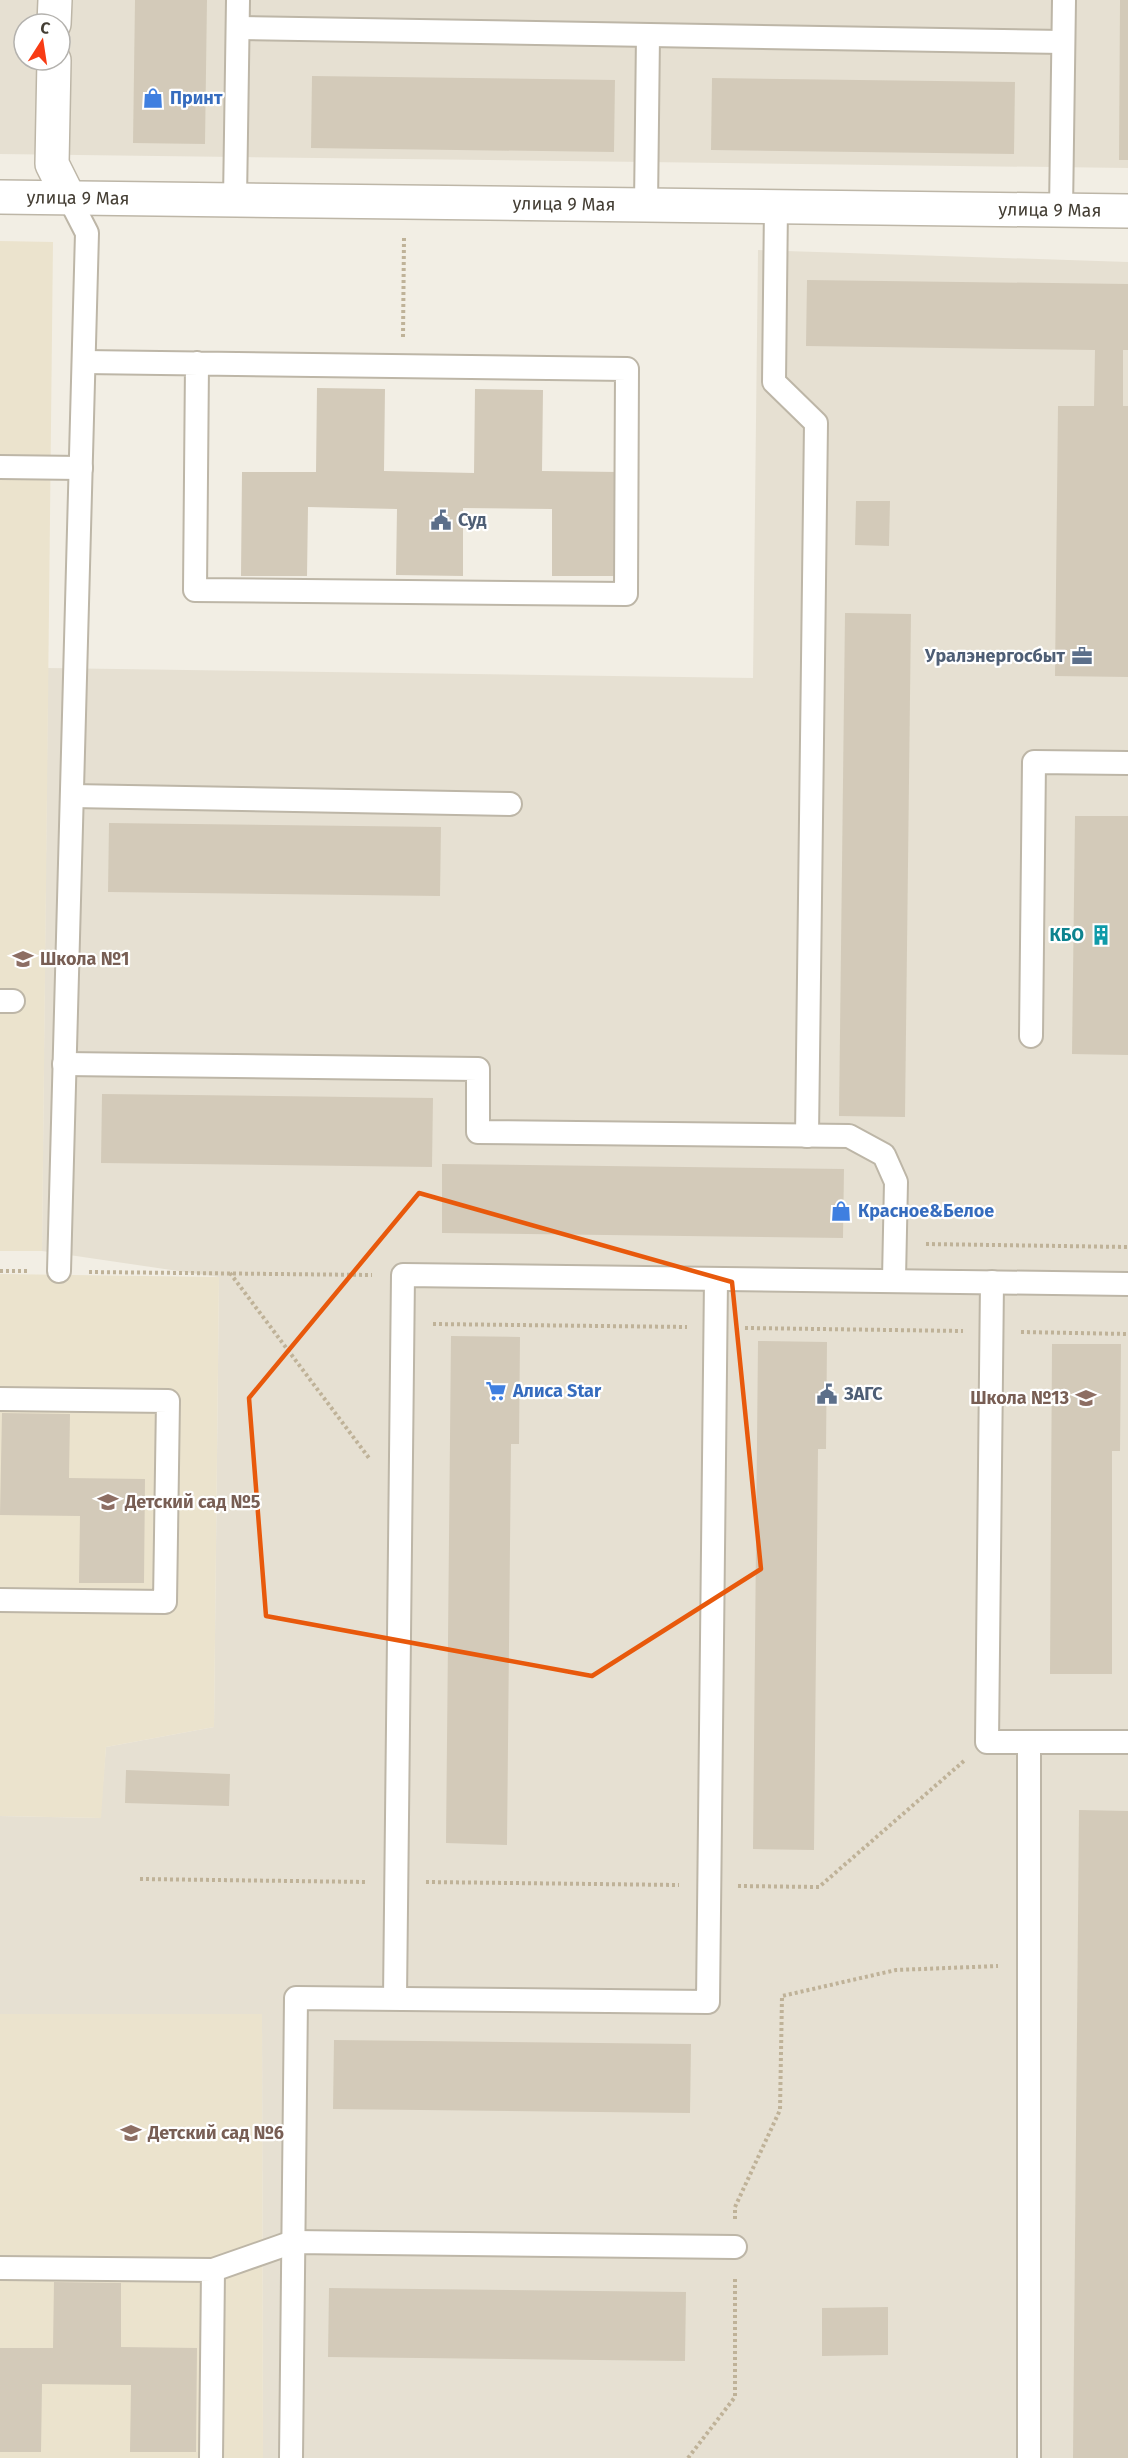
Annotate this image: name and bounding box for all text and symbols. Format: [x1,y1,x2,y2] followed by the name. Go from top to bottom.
[12,12,72,72] north arrow
[39,18,52,38] text: С
[141,86,165,110] shop icon: Принт
[170,87,223,109] place label: Принт
[26,186,130,210] street label: улица 9 Мая
[512,192,616,216] street label: улица 9 Мая
[998,198,1102,222] street label: улица 9 Мая
[429,508,453,532] public building icon: Суд
[458,509,486,531] place label: Суд
[1070,644,1094,668] office icon: Уралэнергосбыт
[924,645,1065,667] place label: Уралэнергосбыт
[1089,923,1113,947] building icon: КБО
[1050,924,1084,946] place label: КБО
[11,947,35,971] school or university icon: Школа №1
[40,948,129,970] place label: Школа №1
[829,1199,853,1223] shop icon: Красное&Белое
[858,1200,994,1222] place label: Красное&Белое
[484,1379,508,1403] supermarket icon: Алиса Star
[512,1380,602,1402] place label: Алиса Star
[815,1382,839,1406] public building icon: ЗАГС
[843,1383,883,1405] place label: ЗАГС
[1074,1386,1098,1410] school or university icon: Школа №13
[970,1387,1069,1409] place label: Школа №13
[96,1490,120,1514] school or university icon: Детский сад №5
[124,1491,261,1513] place label: Детский сад №5
[119,2121,143,2145] school or university icon: Детский сад №6
[147,2122,284,2144] place label: Детский сад №6

